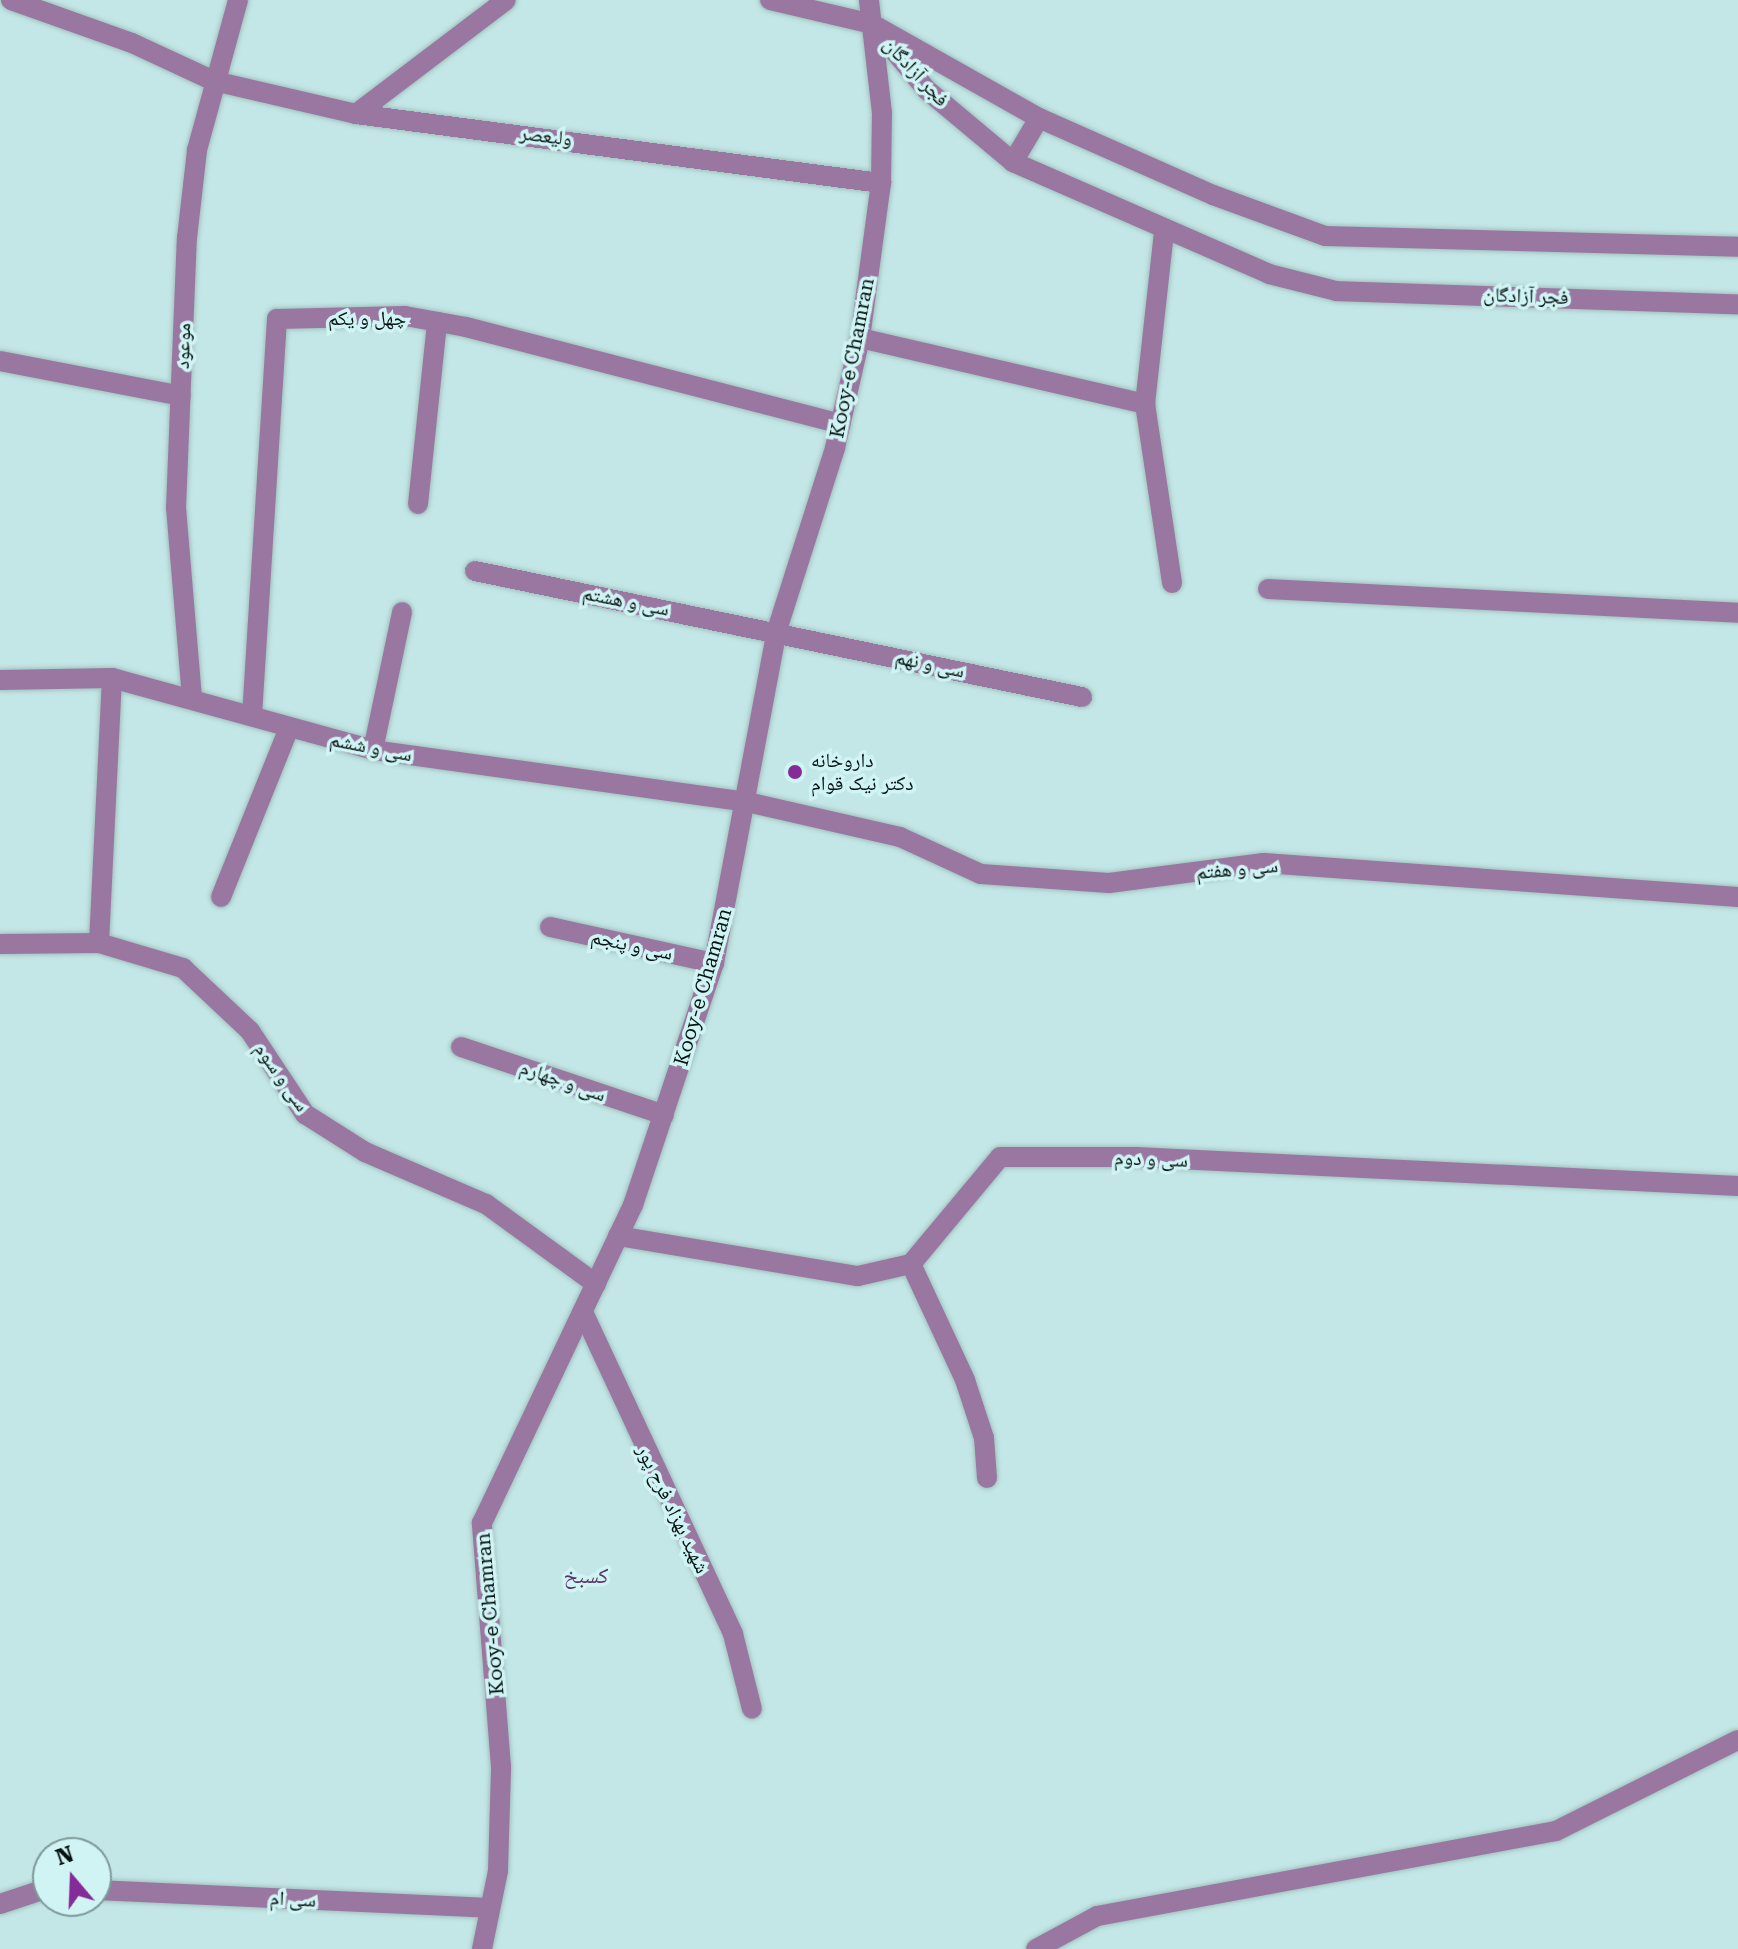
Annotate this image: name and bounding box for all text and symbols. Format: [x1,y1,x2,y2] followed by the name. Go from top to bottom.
[878,33,954,111] street label: فجر آزادگان
[518,121,574,151] street label: ولیعصر
[825,276,879,440] street label: Kooy-e Chamran
[1483,283,1569,309] street label: فجر آزادگان
[328,306,406,330] street label: چهل و یکم
[170,322,196,370] street label: موعود
[581,581,671,621] street label: سی و هشتم
[893,645,967,683] street label: سی و نهم
[328,727,414,767] street label: سی و ششم
[811,748,913,795] place label: داروخانه دکتر نیک قوام
[786,763,804,781] marker: داروخانه دکتر نیک قوام
[1195,853,1279,885] street label: سی و هفتم
[669,905,737,1069] street label: Kooy-e Chamran
[589,925,675,965] street label: سی و پنجم
[250,1038,314,1116] street label: سی و سوم
[517,1055,609,1107] street label: سی و چهارم
[1114,1146,1188,1172] street label: سی و دوم
[632,1441,714,1577] street label: شهید بهزاد فرح پور
[471,1532,509,1696] street label: Kooy-e Chamran
[564,1563,608,1589] district label: کسبخ
[32,1837,112,1917] north arrow
[53,1841,77,1870] text: N
[269,1886,317,1912] street label: سی ام

